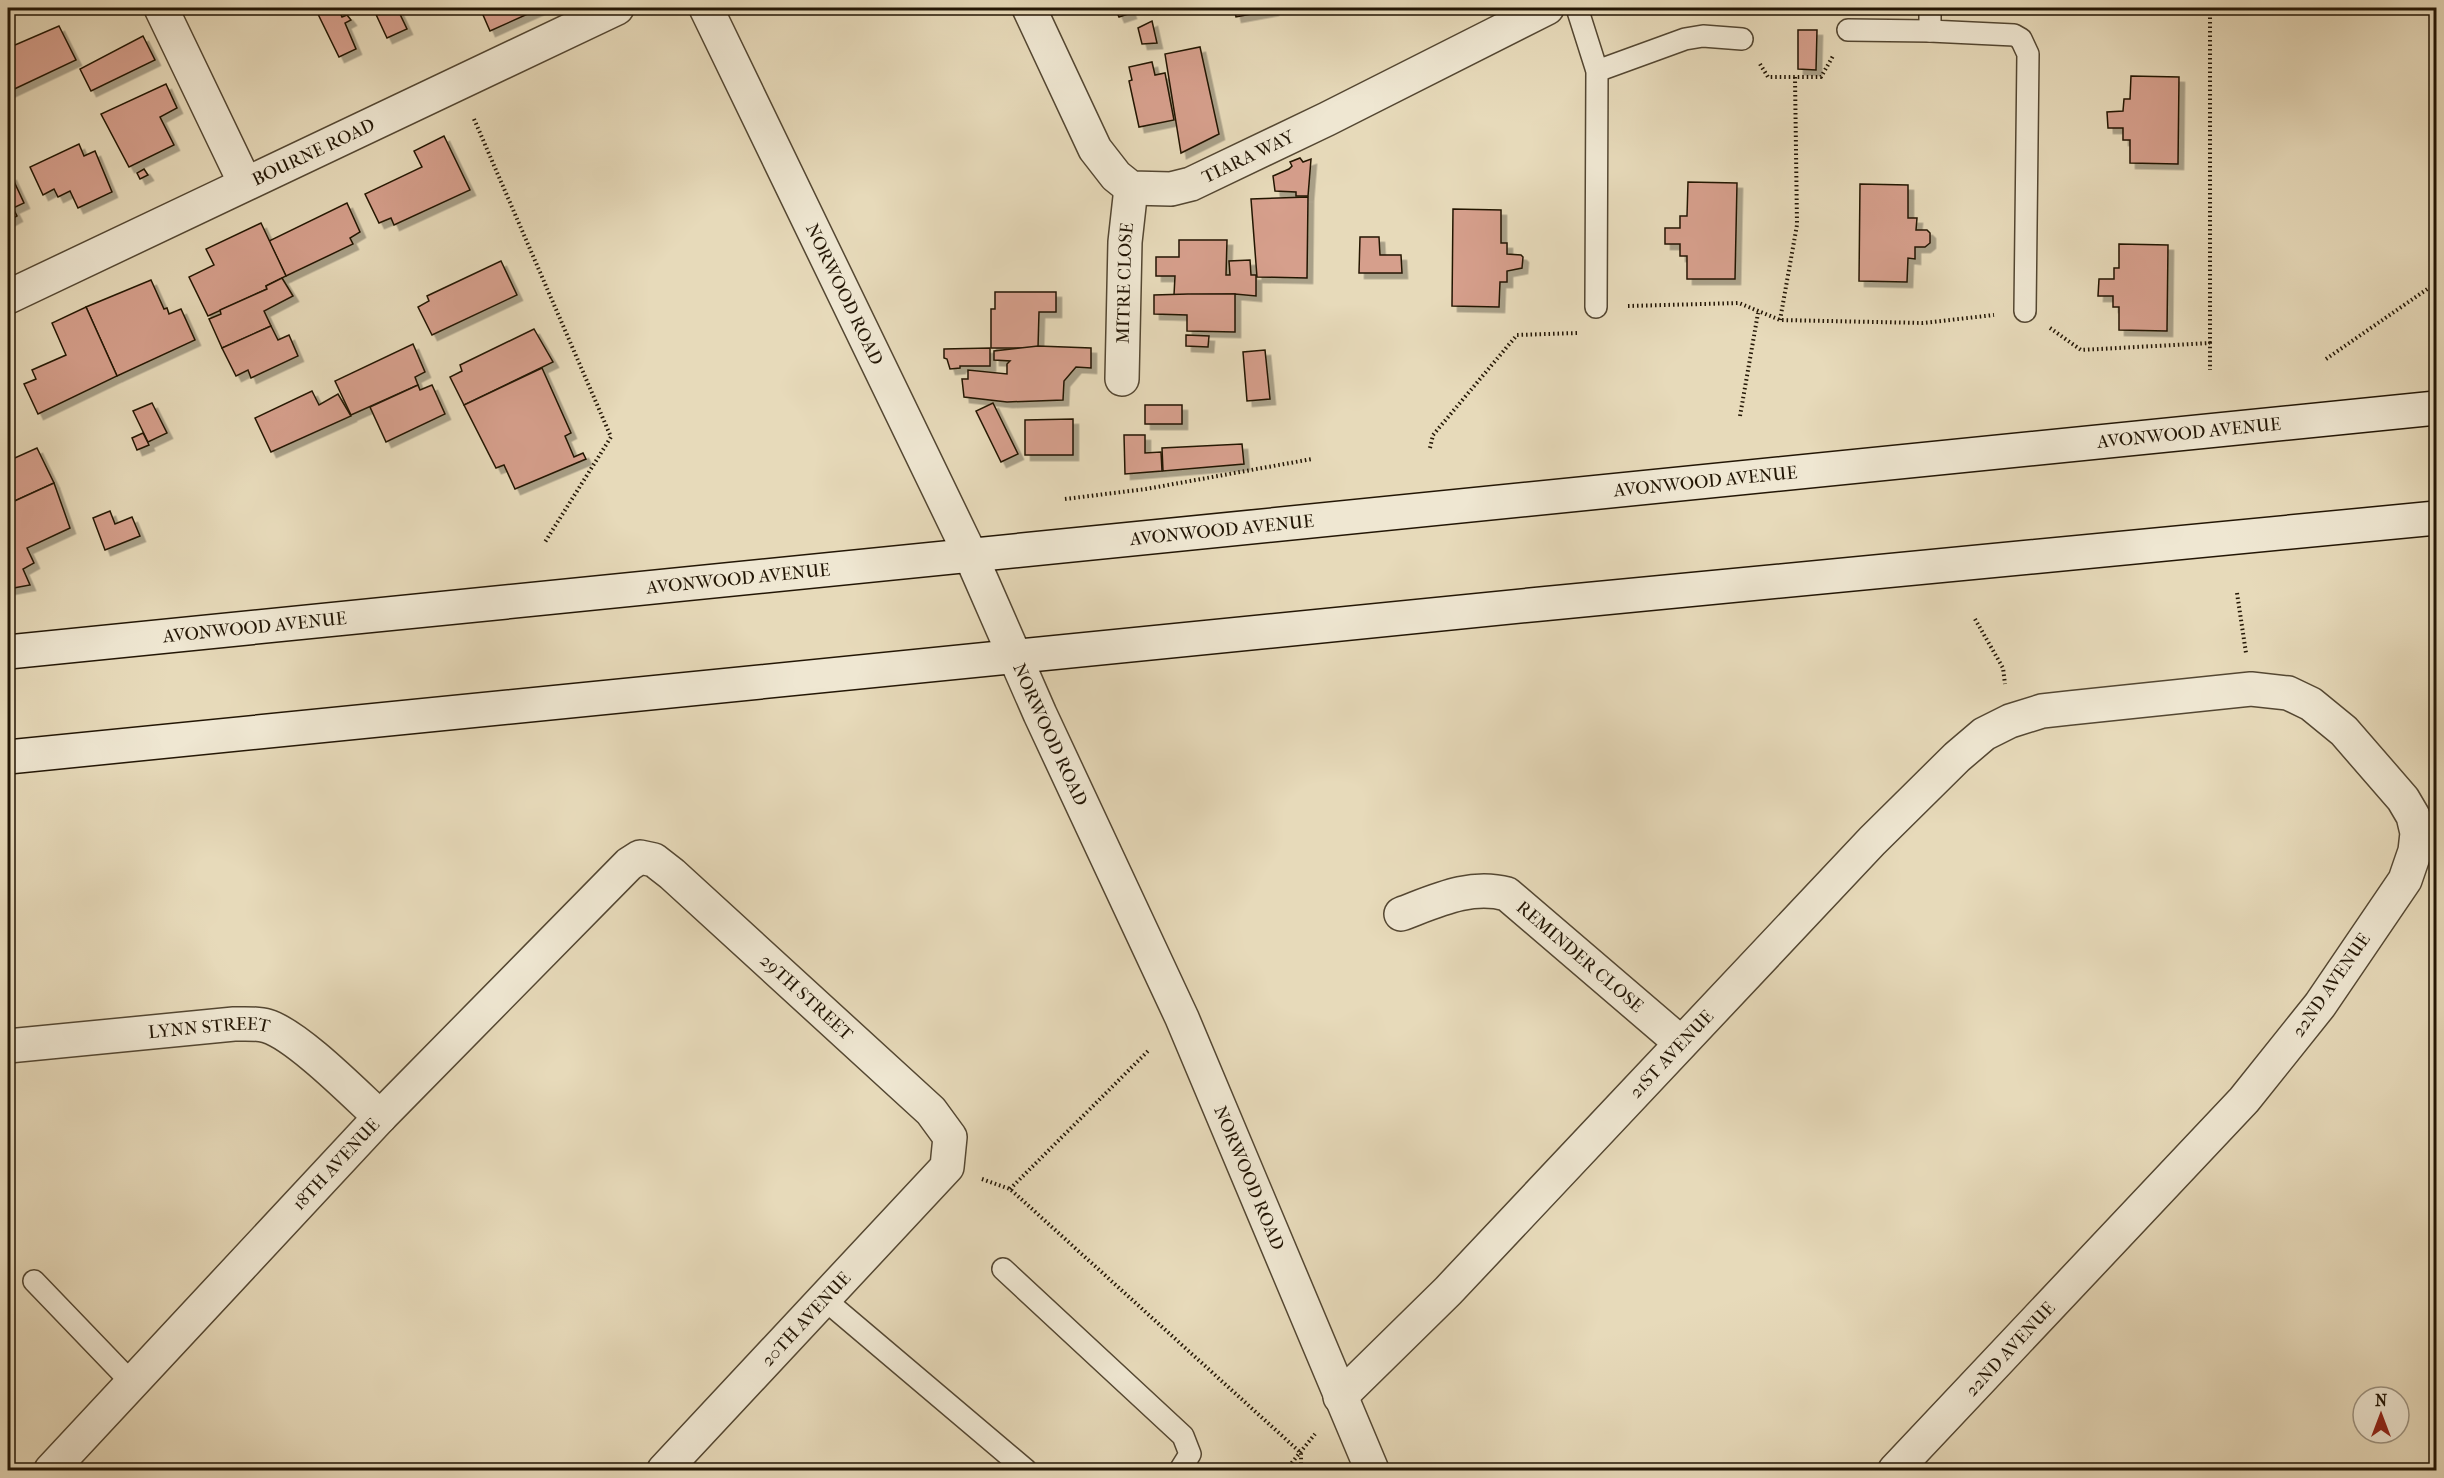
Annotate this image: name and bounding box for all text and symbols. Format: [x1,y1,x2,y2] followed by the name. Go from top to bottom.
[249,114,378,191] street label: BOURNE ROAD
[1199,126,1298,188] street label: TIARA WAY
[801,220,887,369] street label: NORWOOD ROAD
[1113,222,1138,344] street label: MITRE CLOSE
[2095,414,2282,453] street label: AVONWOOD AVENUE
[1612,462,1798,502] street label: AVONWOOD AVENUE
[1128,511,1315,550] street label: AVONWOOD AVENUE
[644,559,831,599] street label: AVONWOOD AVENUE
[161,608,348,647] street label: AVONWOOD AVENUE
[1008,660,1091,809] street label: NORWOOD ROAD
[1512,897,1647,1017] street label: REMINDER CLOSE
[2288,929,2375,1041] street label: 22ND AVENUE
[756,950,857,1045] street label: 29TH STREET
[1625,1006,1718,1103] street label: 21ST AVENUE
[147,1014,273,1043] street label: LYNN STREET
[1209,1103,1288,1253] street label: NORWOOD ROAD
[289,1114,384,1215] street label: 18TH AVENUE
[757,1268,855,1371] street label: 20TH AVENUE
[1961,1298,2060,1401] street label: 22ND AVENUE
[2351,1385,2411,1445] north arrow
[2375,1391,2388,1410] text: N

